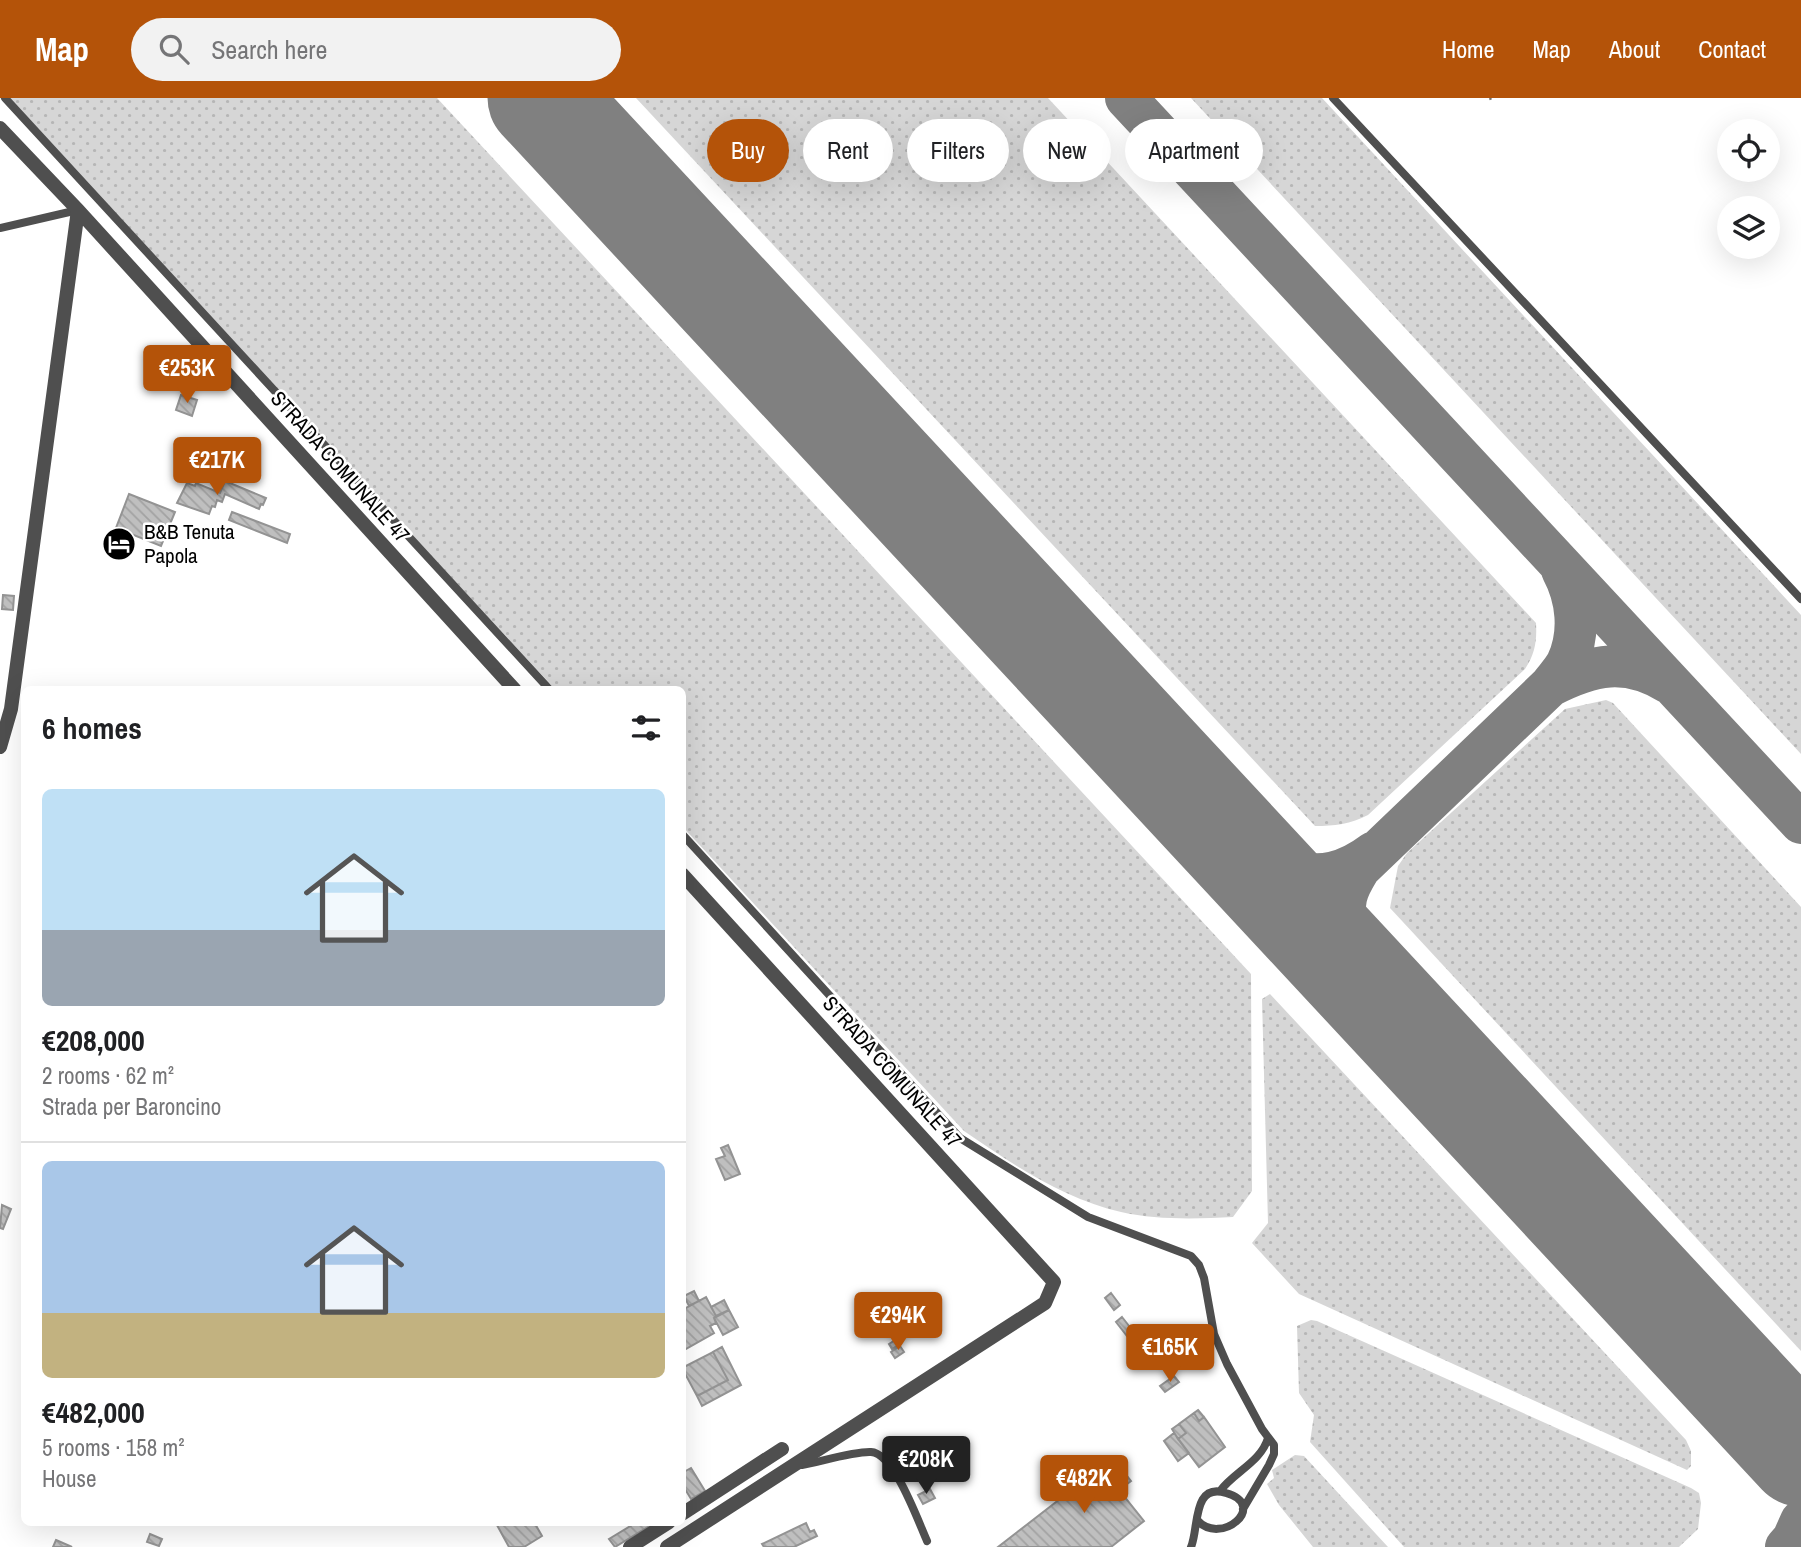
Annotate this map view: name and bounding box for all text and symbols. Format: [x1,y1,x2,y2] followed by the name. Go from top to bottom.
[131,18,621,81] search box
[35,27,89,71] text: Map
[155,30,193,68] icon: search
[211,32,327,67] text: Search here
[1442,33,1494,65] text: Home
[1532,33,1571,65] text: Map
[1609,33,1660,65] text: About
[1698,33,1766,65] text: Contact
[707,119,789,182] chip: Buy
[803,119,893,182] chip: Rent
[907,119,1009,182] chip: Filters
[1023,119,1111,182] chip: New
[1125,119,1263,182] chip: Apartment
[1717,119,1780,259] map controls
[1717,119,1780,182] button: locate
[1717,196,1780,259] button: layers
[138,345,236,405] pin: €253K
[159,352,215,383] text: €253K
[264,384,416,549] street label: STRADA COMUNALE 47
[168,438,266,497] pin: €217K
[189,444,245,475] text: €217K
[144,517,235,570] place label: B&B Tenuta Papola
[100,525,138,563] hotel icon: B&B Tenuta Papola
[42,708,142,748] text: 6 homes
[627,709,665,747] icon: filters
[291,835,417,961] icon: home
[816,989,968,1154] street label: STRADA COMUNALE 47
[42,1020,145,1060] text: €208,000
[42,1060,174,1091] text: 2 rooms · 62 m²
[42,1091,221,1122] text: Strada per Baroncino
[291,1207,417,1333] icon: home
[849,1292,947,1352] pin: €294K
[870,1299,926,1330] text: €294K
[1121,1324,1219,1384] pin: €165K
[1142,1331,1198,1362] text: €165K
[42,1392,145,1432] text: €482,000
[42,1432,185,1463] text: 5 rooms · 158 m²
[877,1436,975,1496] pin: €208K
[898,1443,954,1474] text: €208K
[1035,1456,1133,1515] pin: €482K
[1056,1462,1112,1493] text: €482K
[42,1463,97,1494] text: House

